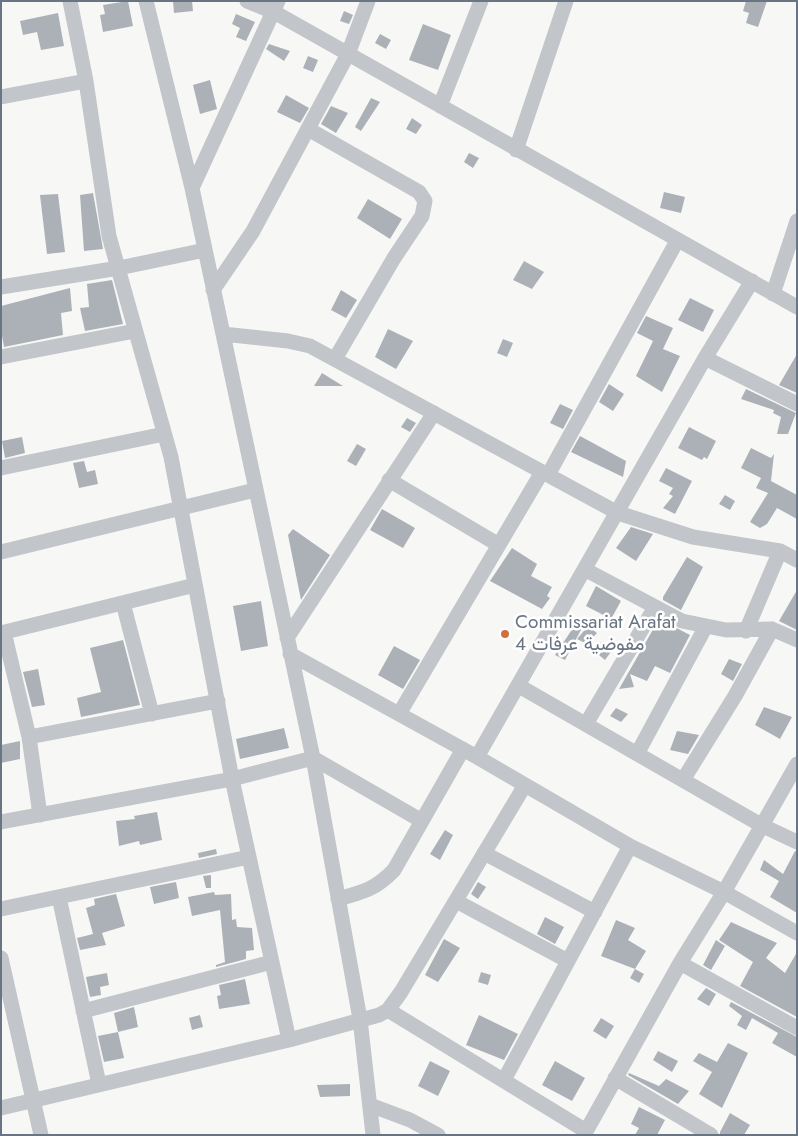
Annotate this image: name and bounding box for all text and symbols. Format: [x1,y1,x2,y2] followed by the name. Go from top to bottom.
[515,612,676,656] place label: Commissariat Arafat 4 مفوضية عرفات
[499,628,511,640] marker: Commissariat Arafat 4 مفوضية عرفات

